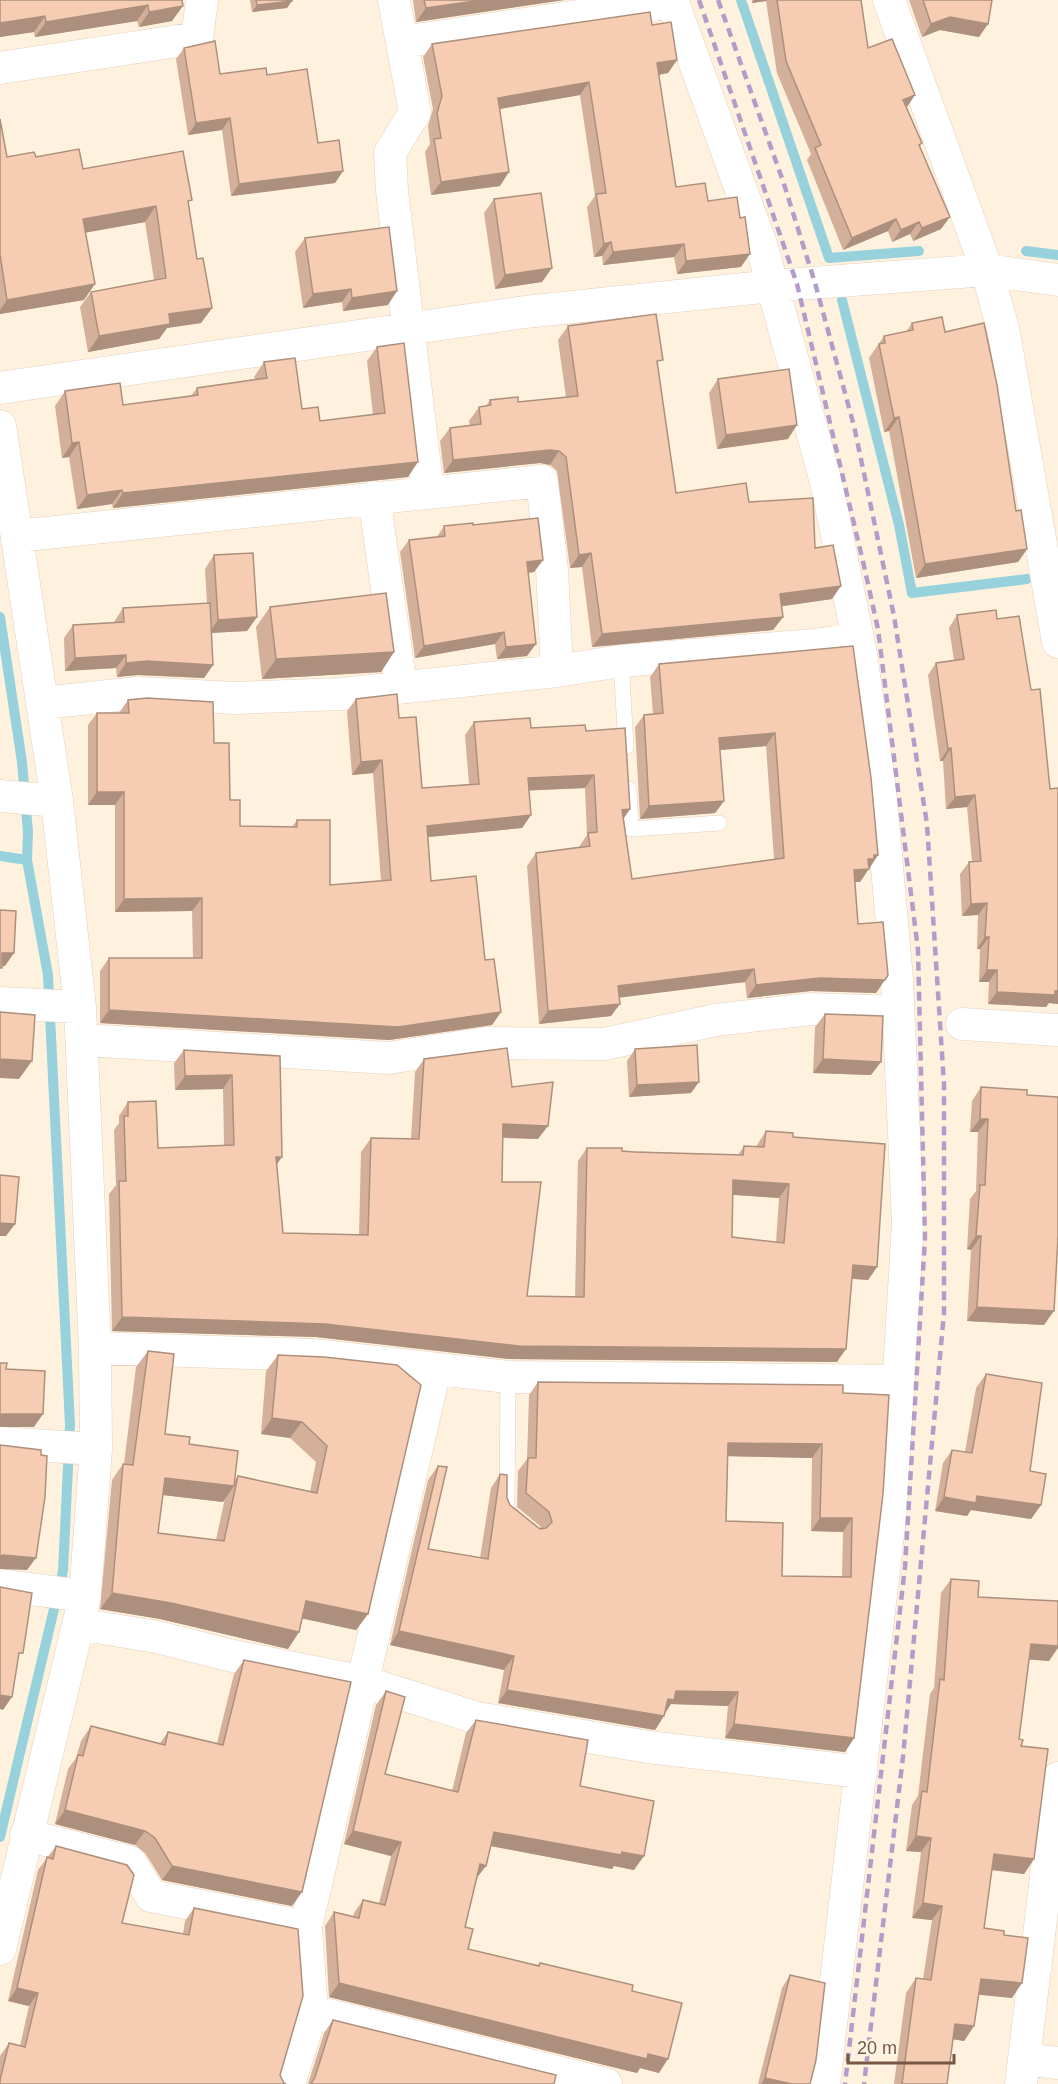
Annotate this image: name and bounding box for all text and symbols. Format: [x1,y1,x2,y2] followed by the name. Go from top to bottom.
[848,2027,954,2065] scale bar
[857,2038,897,2058] text: 20 m

